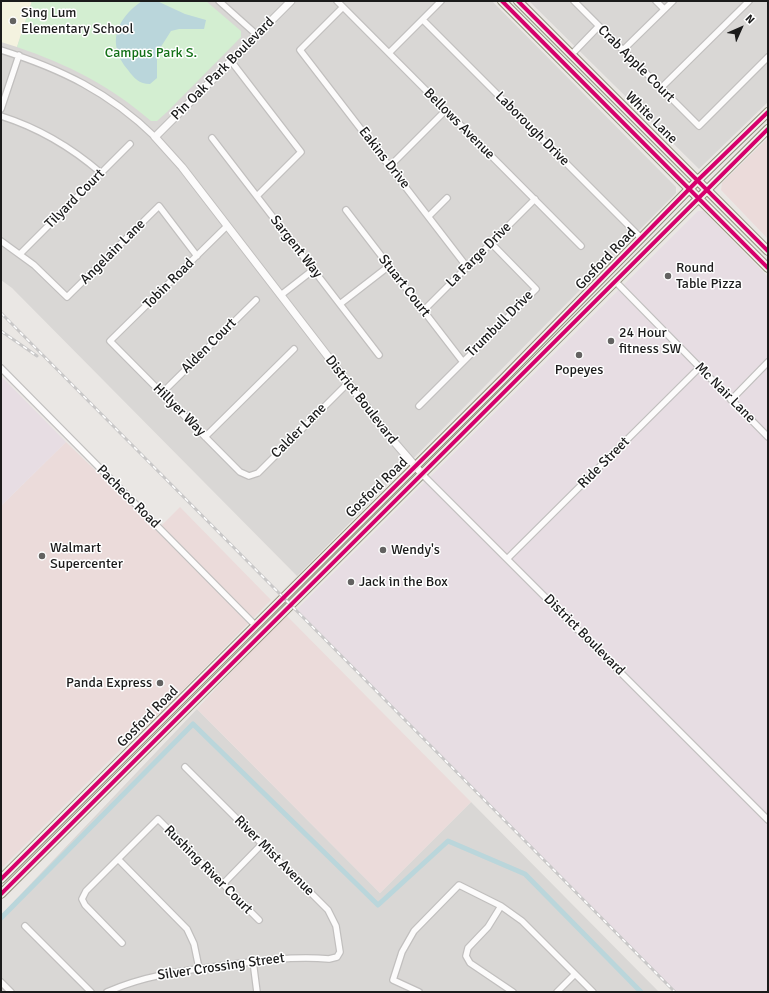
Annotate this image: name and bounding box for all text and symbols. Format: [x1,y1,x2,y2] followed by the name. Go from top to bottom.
[21,5,134,38] place label: Sing Lum Elementary School
[721,8,761,48] north arrow
[743,12,757,26] text: N
[168,14,278,124] street label: Pin Oak Park Boulevard
[8,16,18,26] marker: Sing Lum Elementary School
[594,22,678,106] street label: Crab Apple Court
[105,45,197,61] park label: Campus Park S.
[420,85,498,163] street label: Bellows Avenue
[491,88,573,170] street label: Laborough Drive
[621,88,681,148] street label: White Lane
[355,124,413,192] street label: Eakins Drive
[42,166,108,232] street label: Tilyard Court
[266,212,326,282] street label: Sargent Way
[77,216,149,288] street label: Angelain Lane
[443,219,515,291] street label: La Farge Drive
[572,224,640,294] street label: Gosford Road
[374,251,434,321] street label: Stuart Court
[140,255,198,313] street label: Tobin Road
[676,260,742,292] place label: Round Table Pizza
[663,271,673,281] marker: Round Table Pizza
[463,287,537,361] street label: Trumbull Drive
[178,315,240,377] street label: Alden Court
[619,325,681,358] place label: 24 Hour fitness SW
[606,336,616,346] marker: 24 Hour fitness SW
[574,350,584,360] marker: Popeyes
[321,352,401,448] street label: District Boulevard
[691,359,759,427] street label: Mc Nair Lane
[555,362,603,378] place label: Popeyes
[149,380,209,440] street label: Hillyer Way
[268,400,330,462] street label: Calder Lane
[575,434,633,492] street label: Ride Street
[342,454,412,522] street label: Gosford Road
[93,462,163,532] street label: Pacheco Road
[50,540,123,572] place label: Walmart Supercenter
[391,542,440,558] place label: Wendy's
[378,545,388,555] marker: Wendy's
[37,551,47,561] marker: Walmart Supercenter
[359,574,448,590] place label: Jack in the Box
[346,577,356,587] marker: Jack in the Box
[540,591,628,679] street label: District Boulevard
[66,675,152,691] place label: Panda Express
[155,678,165,688] marker: Panda Express
[114,683,182,751] street label: Gosford Road
[230,812,318,900] street label: River Mist Avenue
[160,822,256,918] street label: Rushing River Court
[156,950,286,984] street label: Silver Crossing Street

